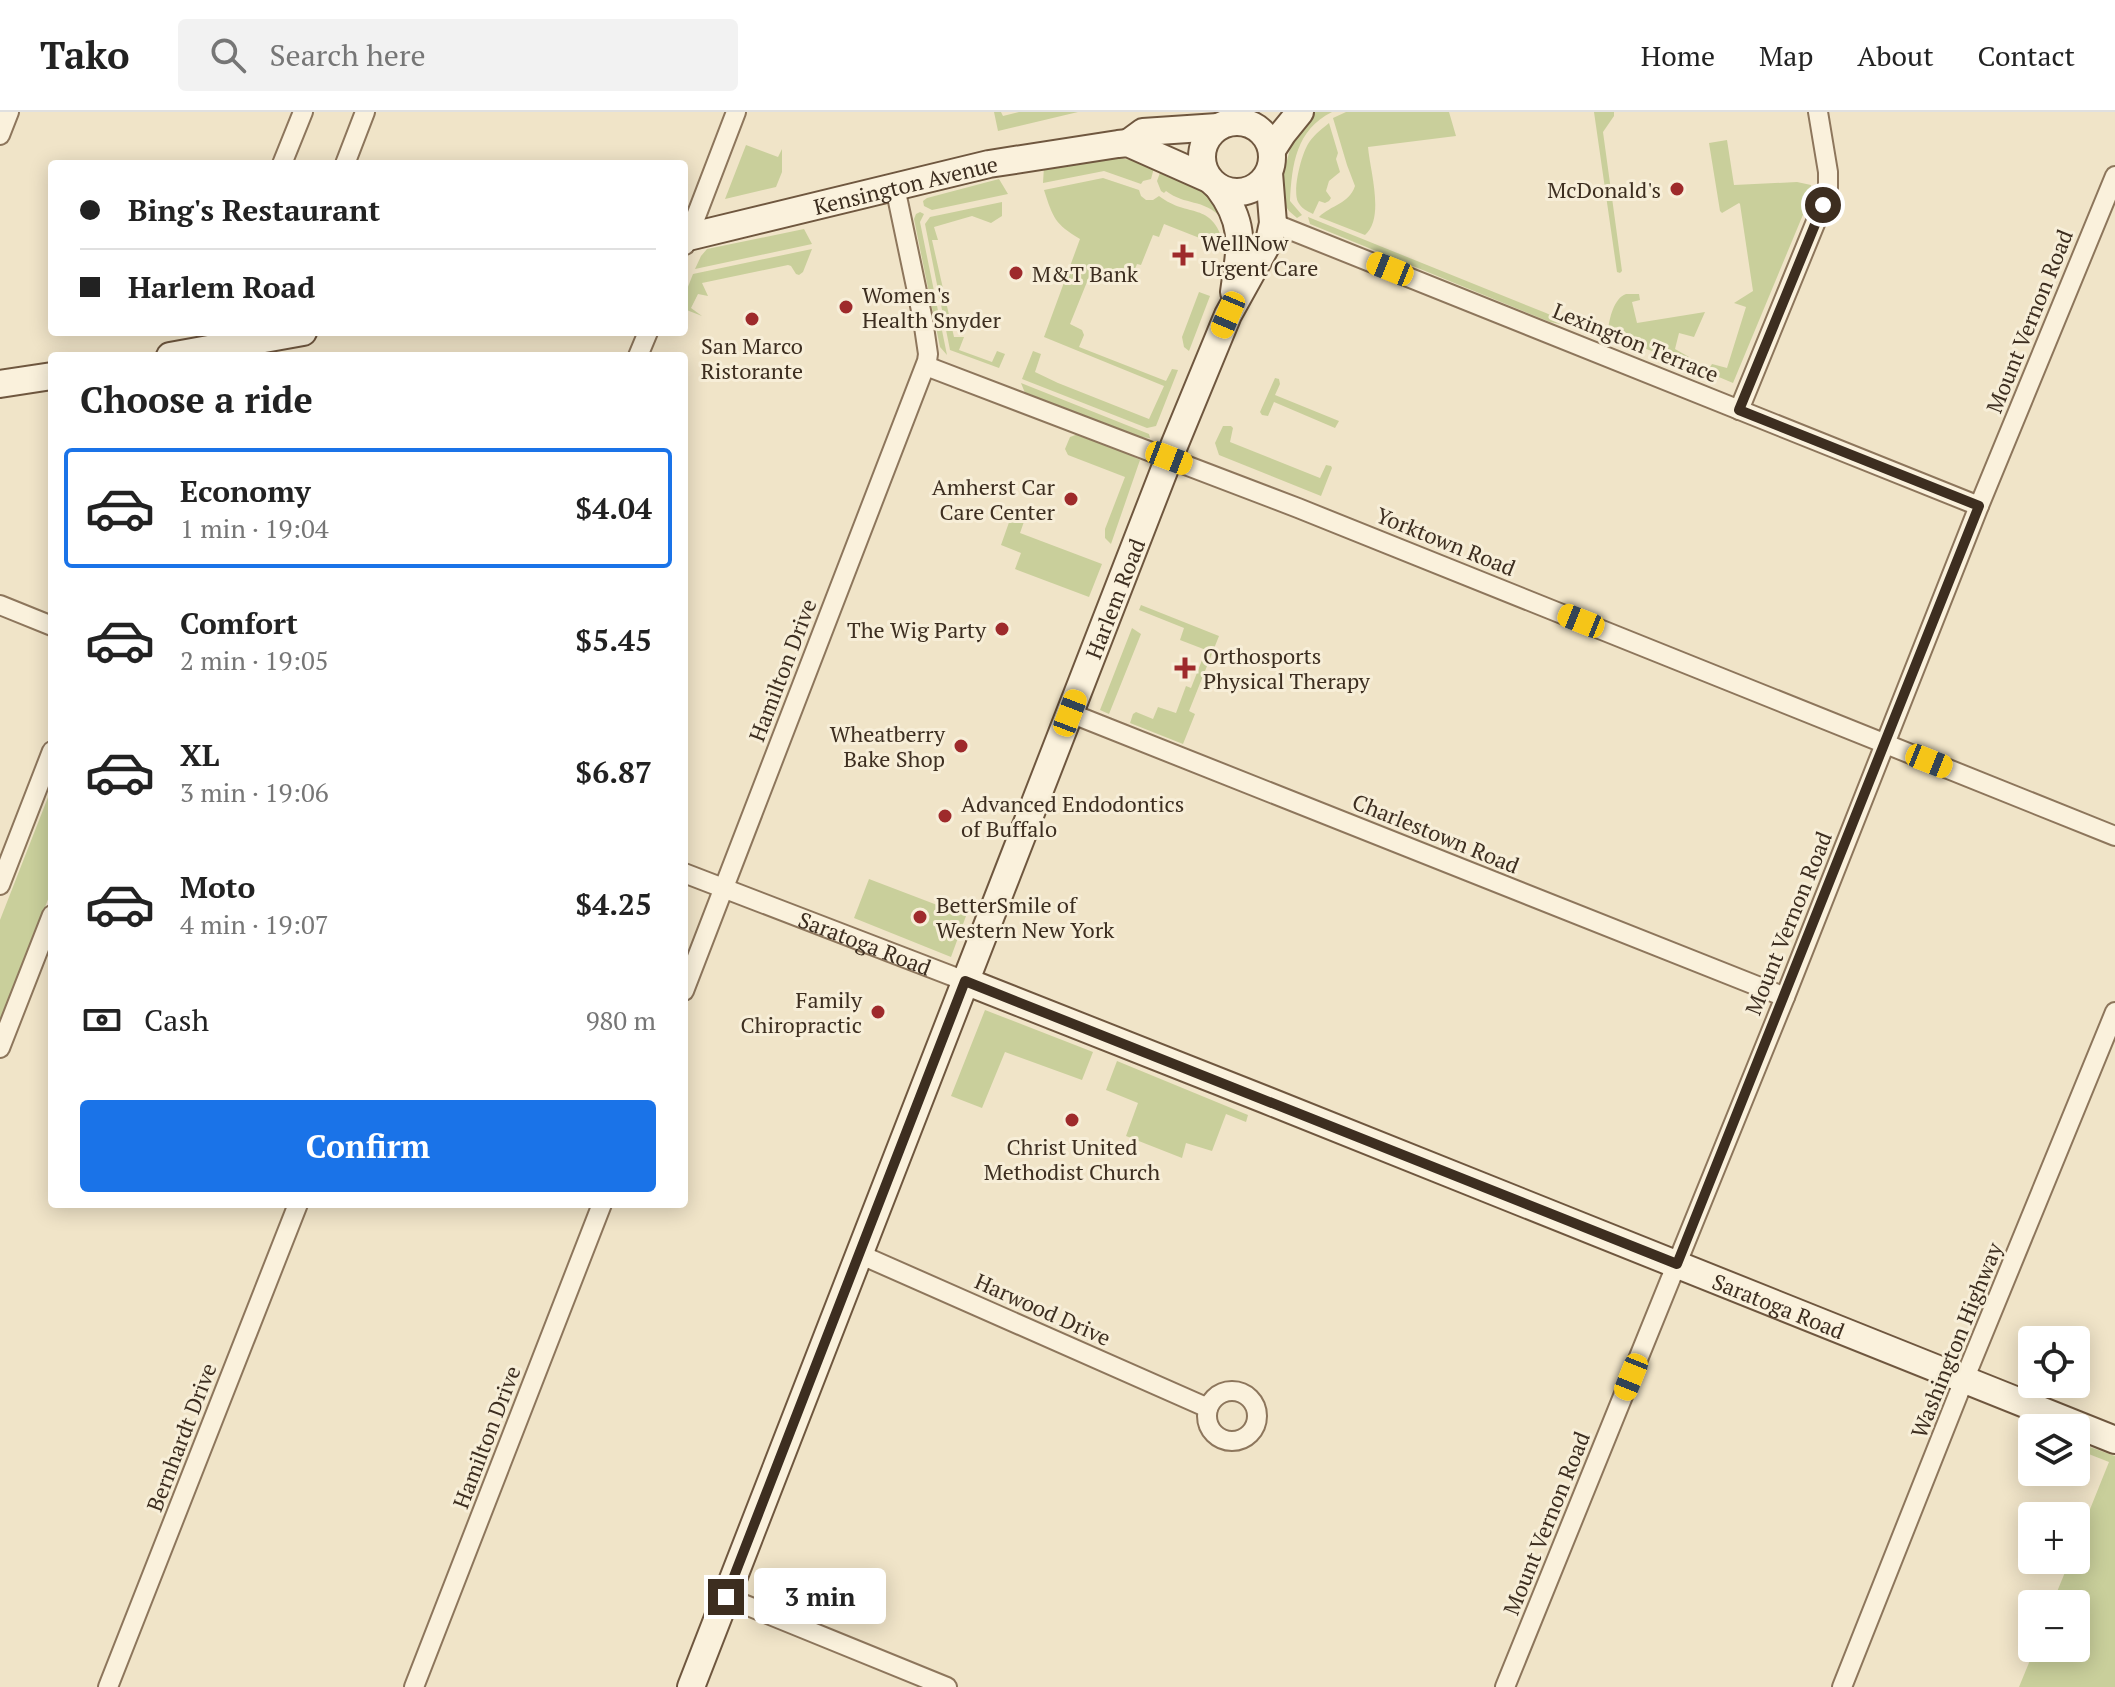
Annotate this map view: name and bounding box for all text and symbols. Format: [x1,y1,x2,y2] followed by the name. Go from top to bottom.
[178,19,738,91] search box
[40,30,130,80] text: Tako
[206,33,250,77] icon: search
[270,35,426,75] text: Search here
[1641,37,1715,74] text: Home
[1759,37,1813,74] text: Map
[1857,37,1934,74] text: About
[1978,37,2075,74] text: Contact
[811,148,1000,221] street label: Kensington Avenue
[1547,175,1661,204] place label: McDonald's
[1668,180,1686,198] marker: McDonald's
[1805,187,1841,223] route start
[128,190,380,230] text: Bing's Restaurant
[1979,225,2079,417] street label: Mount Vernon Road
[1201,228,1318,282] place label: WellNow Urgent Care
[1172,244,1194,266] marker: WellNow Urgent Care
[1363,249,1417,289] car
[1032,259,1139,288] place label: M&T Bank
[1007,264,1025,282] marker: M&T Bank
[128,267,315,307] text: Harlem Road
[862,280,1001,334] place label: Women's Health Snyder
[1208,288,1248,342] car
[1549,296,1723,388] street label: Lexington Terrace
[837,298,855,316] marker: Women's Health Snyder
[743,310,761,328] marker: San Marco Ristorante
[701,331,803,385] place label: San Marco Ristorante
[80,376,313,423] text: Choose a ride
[1142,438,1196,478] car
[180,471,311,511] text: Economy
[84,472,156,544] icon: car
[932,472,1056,526] place label: Amherst Car Care Center
[575,488,652,528] text: $4.04
[1062,490,1080,508] marker: Amherst Car Care Center
[1372,500,1520,582] street label: Yorktown Road
[180,511,329,545] text: 1 min · 19:04
[1078,534,1151,663] street label: Harlem Road
[741,595,823,745] street label: Hamilton Drive
[1554,601,1608,641] car
[180,603,298,643] text: Comfort
[84,604,156,676] icon: car
[847,615,987,644] place label: The Wig Party
[575,620,652,660] text: $5.45
[993,620,1011,638] marker: The Wig Party
[1203,641,1371,695] place label: Orthosports Physical Therapy
[180,643,329,677] text: 2 min · 19:05
[1174,657,1196,679] marker: Orthosports Physical Therapy
[1050,686,1090,740] car
[830,719,946,773] place label: Wheatberry Bake Shop
[180,735,219,775] text: XL
[84,736,156,808] icon: car
[952,737,970,755] marker: Wheatberry Bake Shop
[1902,741,1956,781] car
[575,752,652,792] text: $6.87
[180,775,329,809] text: 3 min · 19:06
[1348,786,1524,880] street label: Charlestown Road
[961,789,1184,843] place label: Advanced Endodontics of Buffalo
[936,807,954,825] marker: Advanced Endodontics of Buffalo
[1738,827,1838,1019] street label: Mount Vernon Road
[180,867,255,907] text: Moto
[84,868,156,940] icon: car
[575,884,652,924] text: $4.25
[936,890,1115,944] place label: BetterSmile of Western New York
[795,904,936,981] street label: Saratoga Road
[180,907,329,941] text: 4 min · 19:07
[911,908,929,926] marker: BetterSmile of Western New York
[740,985,863,1039] place label: Family Chiropractic
[80,998,124,1042] icon: cash
[144,1000,209,1040] text: Cash
[586,1003,656,1037] text: 980 m
[869,1003,887,1021] marker: Family Chiropractic
[80,1100,656,1192] button: Confirm
[1063,1111,1081,1129] marker: Christ United Methodist Church
[984,1132,1160,1186] place label: Christ United Methodist Church
[1904,1237,2009,1442] street label: Washington Highway
[970,1266,1116,1352] street label: Harwood Drive
[1708,1266,1849,1345] street label: Saratoga Road
[2018,1326,2090,1662] map controls
[2018,1326,2090,1398] button: locate
[1611,1350,1651,1404] car
[139,1359,223,1515] street label: Bernhardt Drive
[445,1362,527,1512] street label: Hamilton Drive
[2018,1414,2090,1486] button: layers
[1496,1427,1596,1619] street label: Mount Vernon Road
[2018,1502,2090,1574] button: +
[754,1569,886,1625] callout: 3 min
[708,1579,744,1615] route end
[784,1579,856,1613] text: 3 min
[2018,1590,2090,1662] button: −

